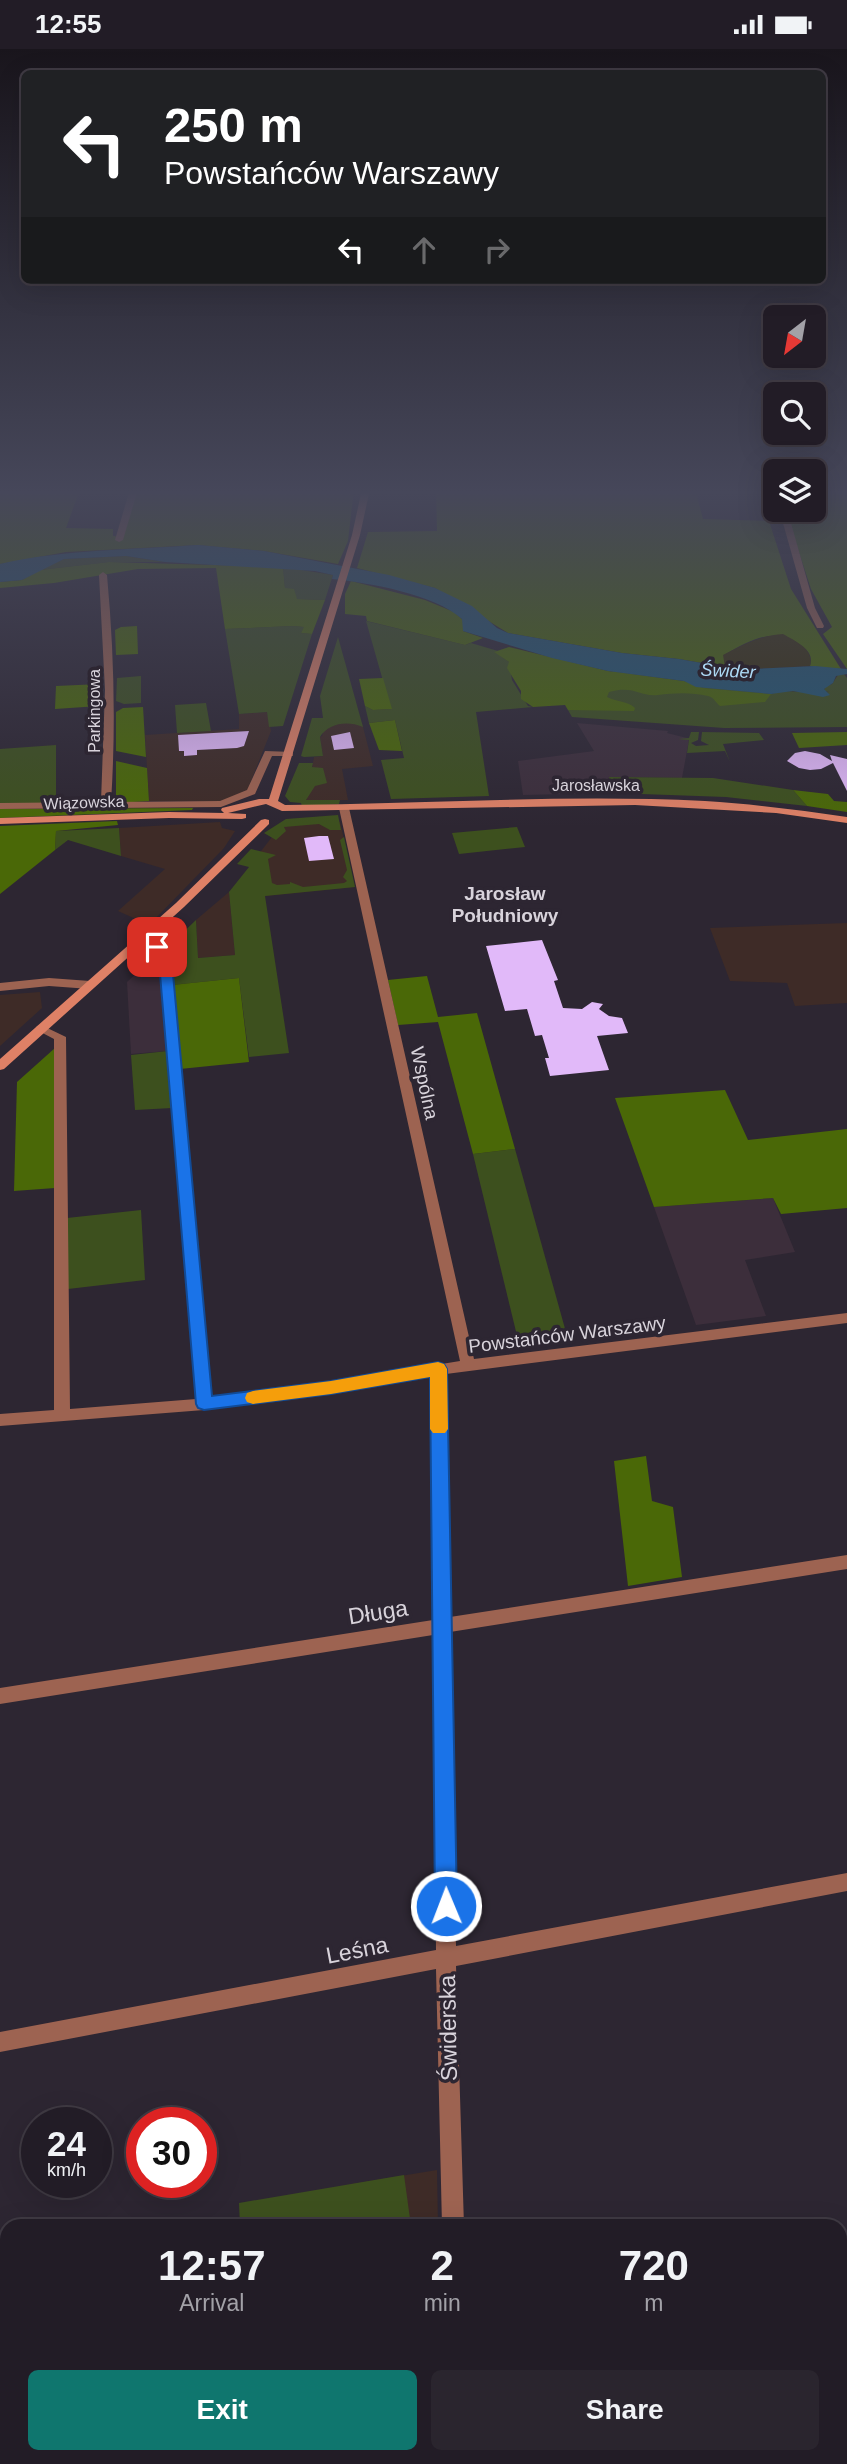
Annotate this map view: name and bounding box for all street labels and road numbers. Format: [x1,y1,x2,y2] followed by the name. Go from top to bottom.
[86,669,103,753] street label: Parkingowa
[552,777,640,794] street label: Jarosławska
[43,793,125,812] street label: Wiązowska
[407,1045,443,1122] street label: Wspólna
[467,1312,668,1357] street label: Powstańców Warszawy
[346,1594,410,1630] street label: Długa
[324,1931,390,1969] street label: Leśna
[433,1975,462,2081] street label: Świderska

